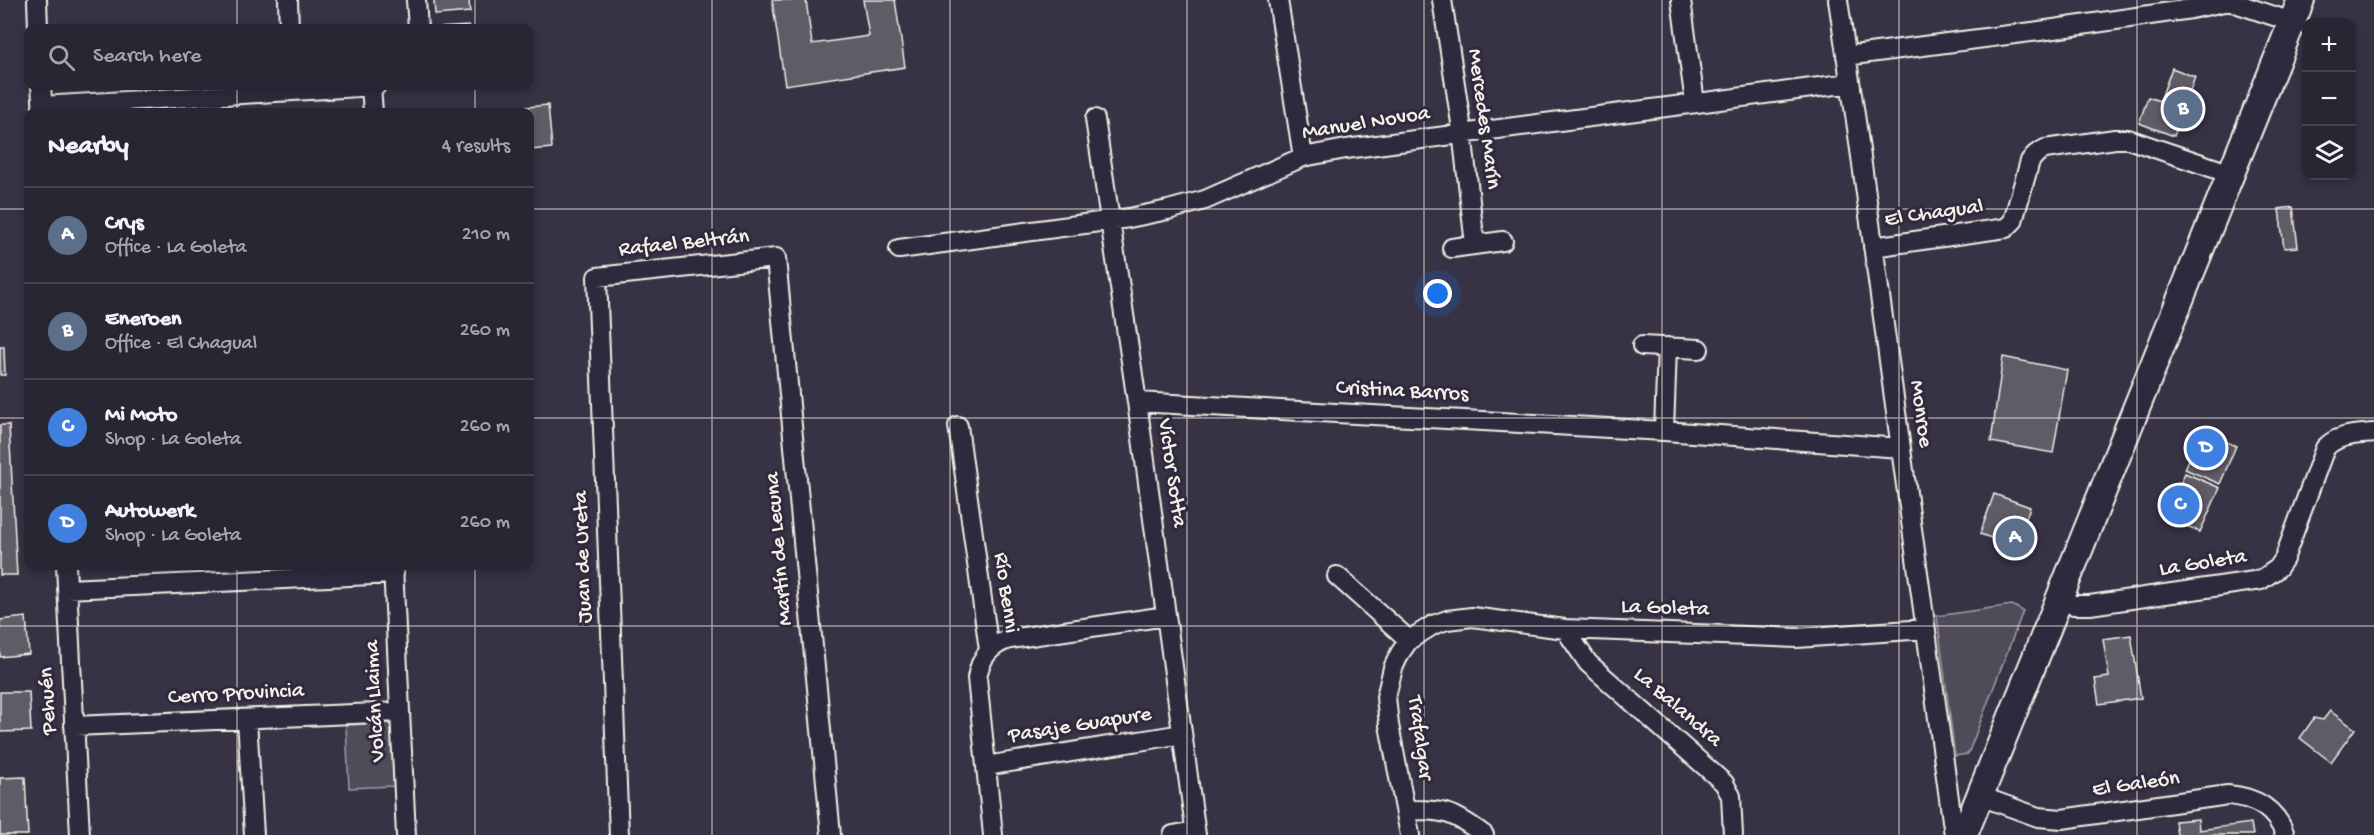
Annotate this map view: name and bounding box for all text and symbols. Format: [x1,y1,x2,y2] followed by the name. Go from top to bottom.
[2302,18,2356,180] map controls
[2302,18,2356,72] button: +
[24,24,534,90] search box
[45,41,78,74] icon: search
[93,44,201,70] text: Search here
[1460,47,1506,191] street label: Mercedes Marín
[2302,72,2356,126] button: −
[2164,86,2202,132] pin: B
[1300,101,1432,147] street label: Manuel Novoa
[2302,126,2356,180] button: layers
[48,132,129,163] text: Nearby
[442,136,510,159] text: 4 results
[1883,194,1985,234] street label: El Chagual
[105,211,144,237] text: Crys
[62,224,73,247] text: A
[462,224,510,247] text: 210 m
[618,224,751,264] street label: Rafael Beltrán
[105,237,247,260] text: Office · La Goleta
[1423,279,1452,308] your location
[105,307,182,333] text: Eneroen
[62,320,73,343] text: B
[460,320,510,343] text: 260 m
[105,333,257,356] text: Office · El Chagual
[1335,376,1470,409] street label: Cristina Barros
[1902,379,1938,450] street label: Monroe
[105,403,177,429] text: Mi Moto
[62,416,73,439] text: C
[460,416,510,439] text: 260 m
[1150,416,1192,530] street label: Víctor Sotta
[2186,426,2226,470] pin: D
[105,429,241,452] text: Shop · La Goleta
[760,470,800,627] street label: Martín de Lecuna
[2160,482,2200,528] pin: C
[569,490,599,624] street label: Juan de Ureta
[105,499,195,525] text: Autowerk
[61,512,74,535] text: D
[460,512,510,535] text: 260 m
[1996,516,2034,560] pin: A
[105,525,241,548] text: Shop · La Goleta
[2157,544,2249,584] street label: La Goleta
[986,551,1024,635] street label: Río Benni
[1620,594,1710,624] street label: La Goleta
[360,639,392,763] street label: Volcán Llaima
[1627,662,1727,754] street label: La Balandra
[34,666,64,736] street label: Pehuén
[167,678,305,712] street label: Cerro Provincia
[1400,692,1438,784] street label: Trafalgar
[1006,702,1154,750] street label: Pasaje Guapure
[2091,766,2182,804] street label: El Galeón

